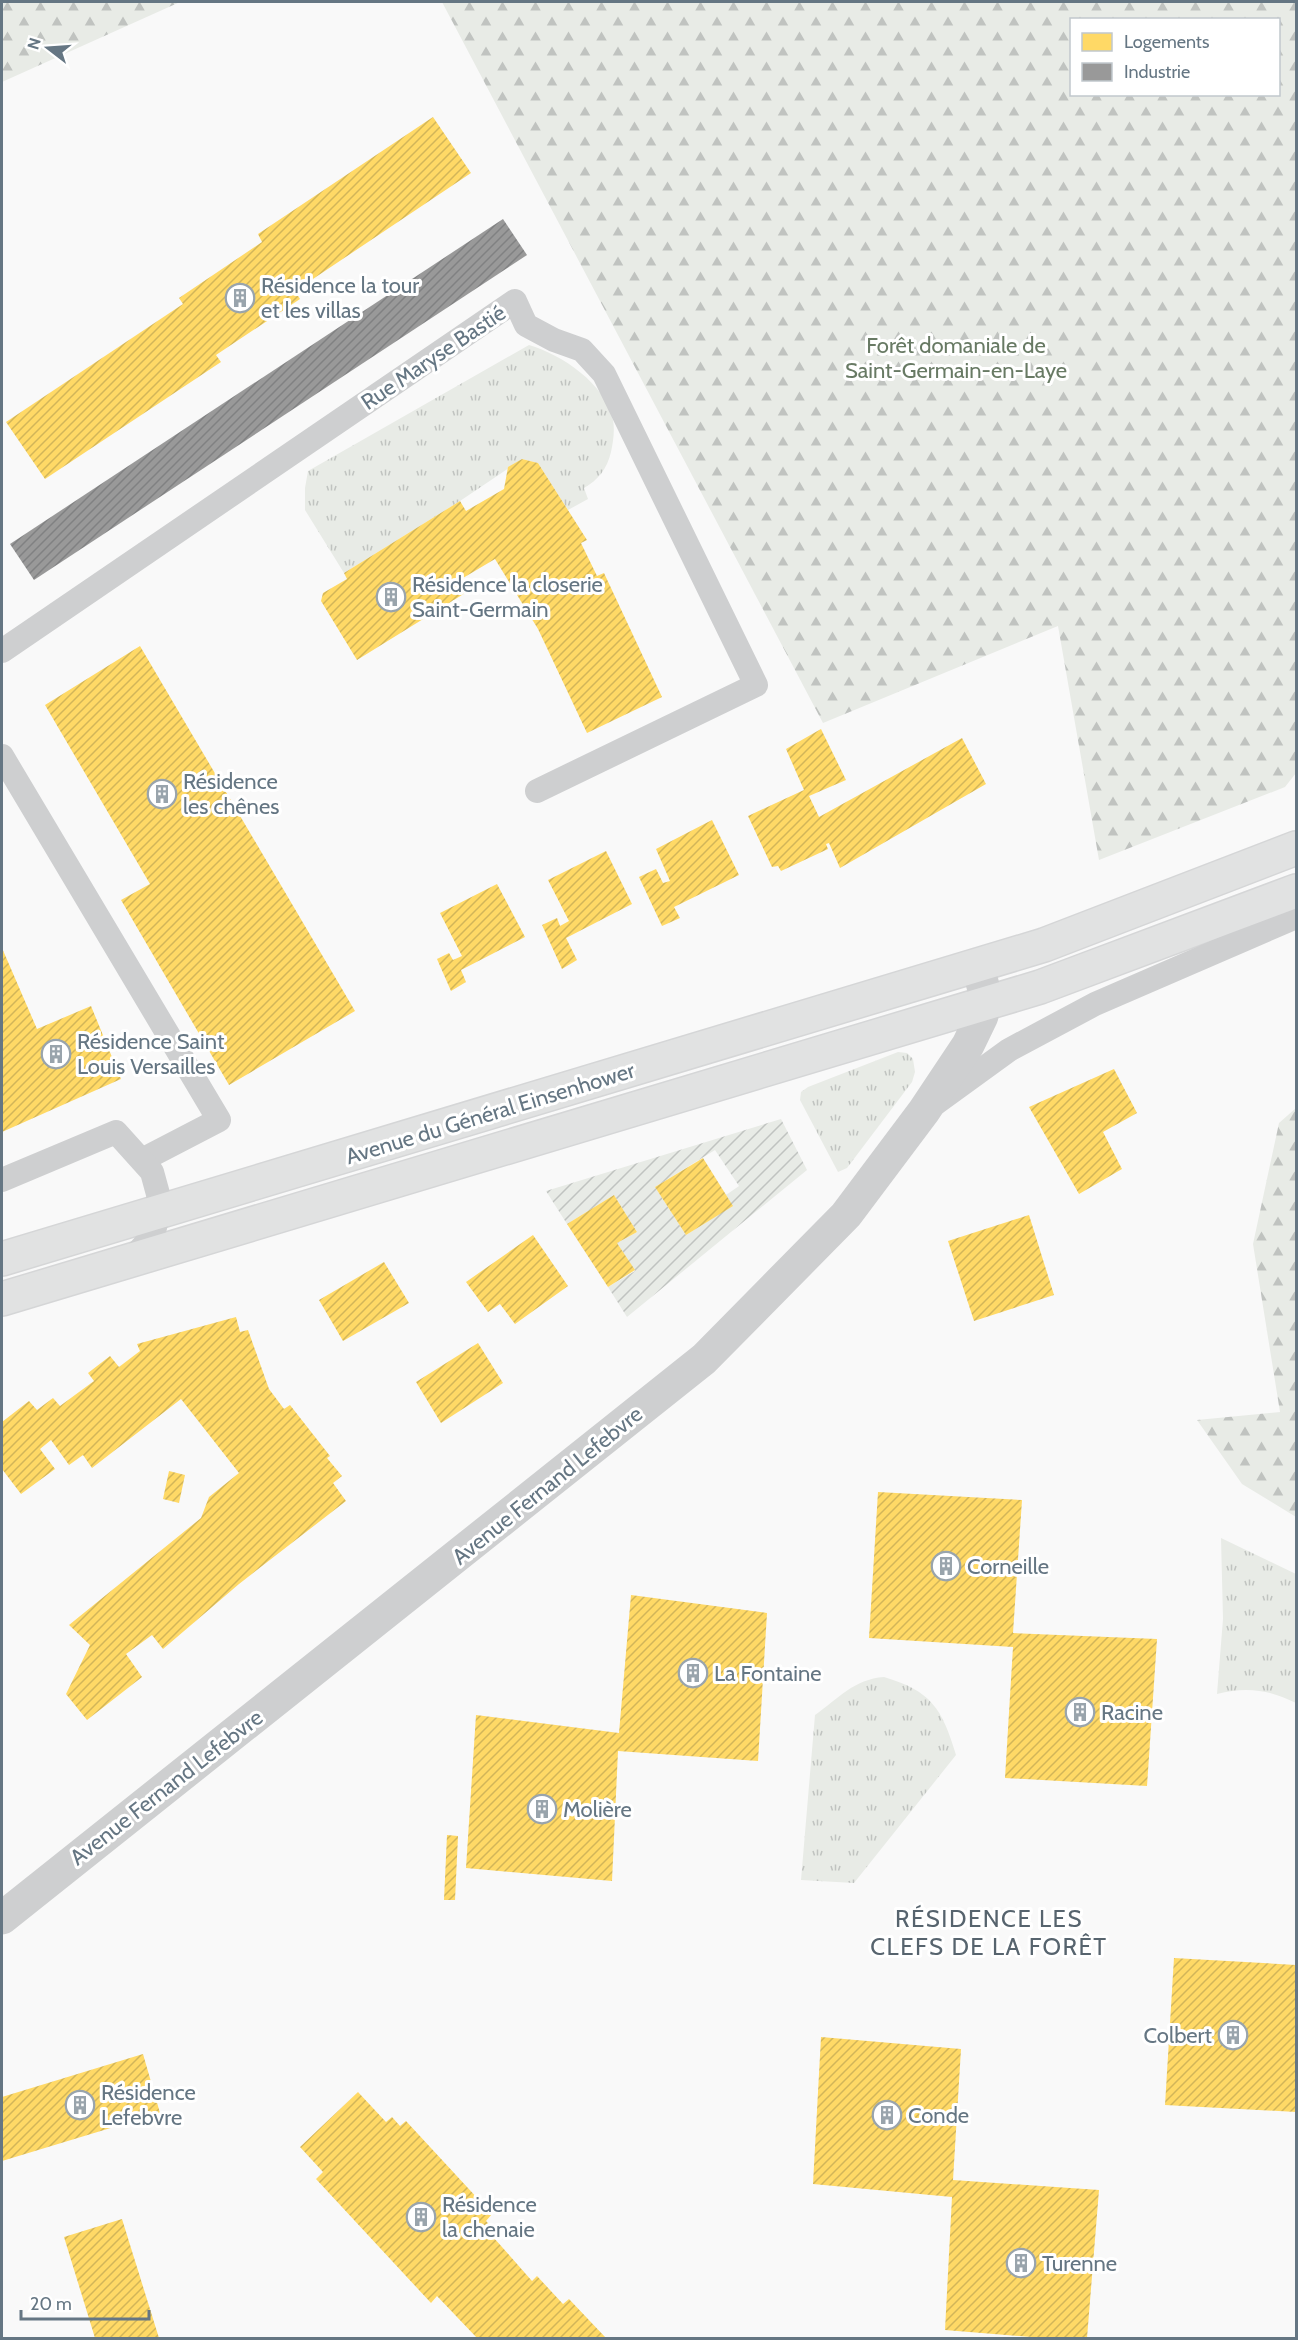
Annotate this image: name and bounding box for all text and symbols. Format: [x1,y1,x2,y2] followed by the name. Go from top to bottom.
[18,18,78,78] north arrow
[1070,18,1280,96] legend
[1124,31,1209,53] text: Logements
[23,36,45,52] text: N
[1124,61,1190,83] text: Industrie
[261,272,419,324] place label: Résidence la tour et les villas
[224,282,256,314] building icon: Résidence la tour et les villas
[356,299,511,416] street label: Rue Maryse Bastié
[845,332,1067,384] park label: Forêt domaniale de Saint-Germain-en-Laye
[412,571,603,623] place label: Résidence la closerie Saint-Germain
[375,581,407,613] building icon: Résidence la closerie Saint-Germain
[183,768,279,820] place label: Résidence les chênes
[146,778,178,810] building icon: Résidence les chênes
[77,1028,225,1080] place label: Résidence Saint Louis Versailles
[40,1038,72,1070] building icon: Résidence Saint Louis Versailles
[342,1057,638,1170] street label: Avenue du Général Einsenhower
[447,1400,648,1570] street label: Avenue Fernand Lefebvre
[930,1550,962,1582] building icon: Corneille
[967,1553,1049,1580] place label: Corneille
[677,1657,709,1689] building icon: La Fontaine
[714,1660,822,1687] place label: La Fontaine
[1064,1696,1096,1728] building icon: Racine
[1101,1699,1163,1726] place label: Racine
[65,1704,268,1871] street label: Avenue Fernand Lefebvre
[526,1793,558,1825] building icon: Molière
[563,1796,632,1823] place label: Molière
[870,1904,1108,1961] district label: RÉSIDENCE LES CLEFS DE LA FORÊT
[1217,2019,1249,2051] building icon: Colbert
[1144,2022,1213,2049] place label: Colbert
[101,2079,196,2131] place label: Résidence Lefebvre
[64,2089,96,2121] building icon: Résidence Lefebvre
[871,2099,903,2131] building icon: Conde
[908,2102,969,2129] place label: Conde
[442,2191,537,2243] place label: Résidence la chenaie
[405,2201,437,2233] building icon: Résidence la chenaie
[1005,2247,1037,2279] building icon: Turenne
[1042,2250,1117,2277] place label: Turenne
[21,2283,148,2321] scale bar
[30,2293,72,2315] text: 20 m

